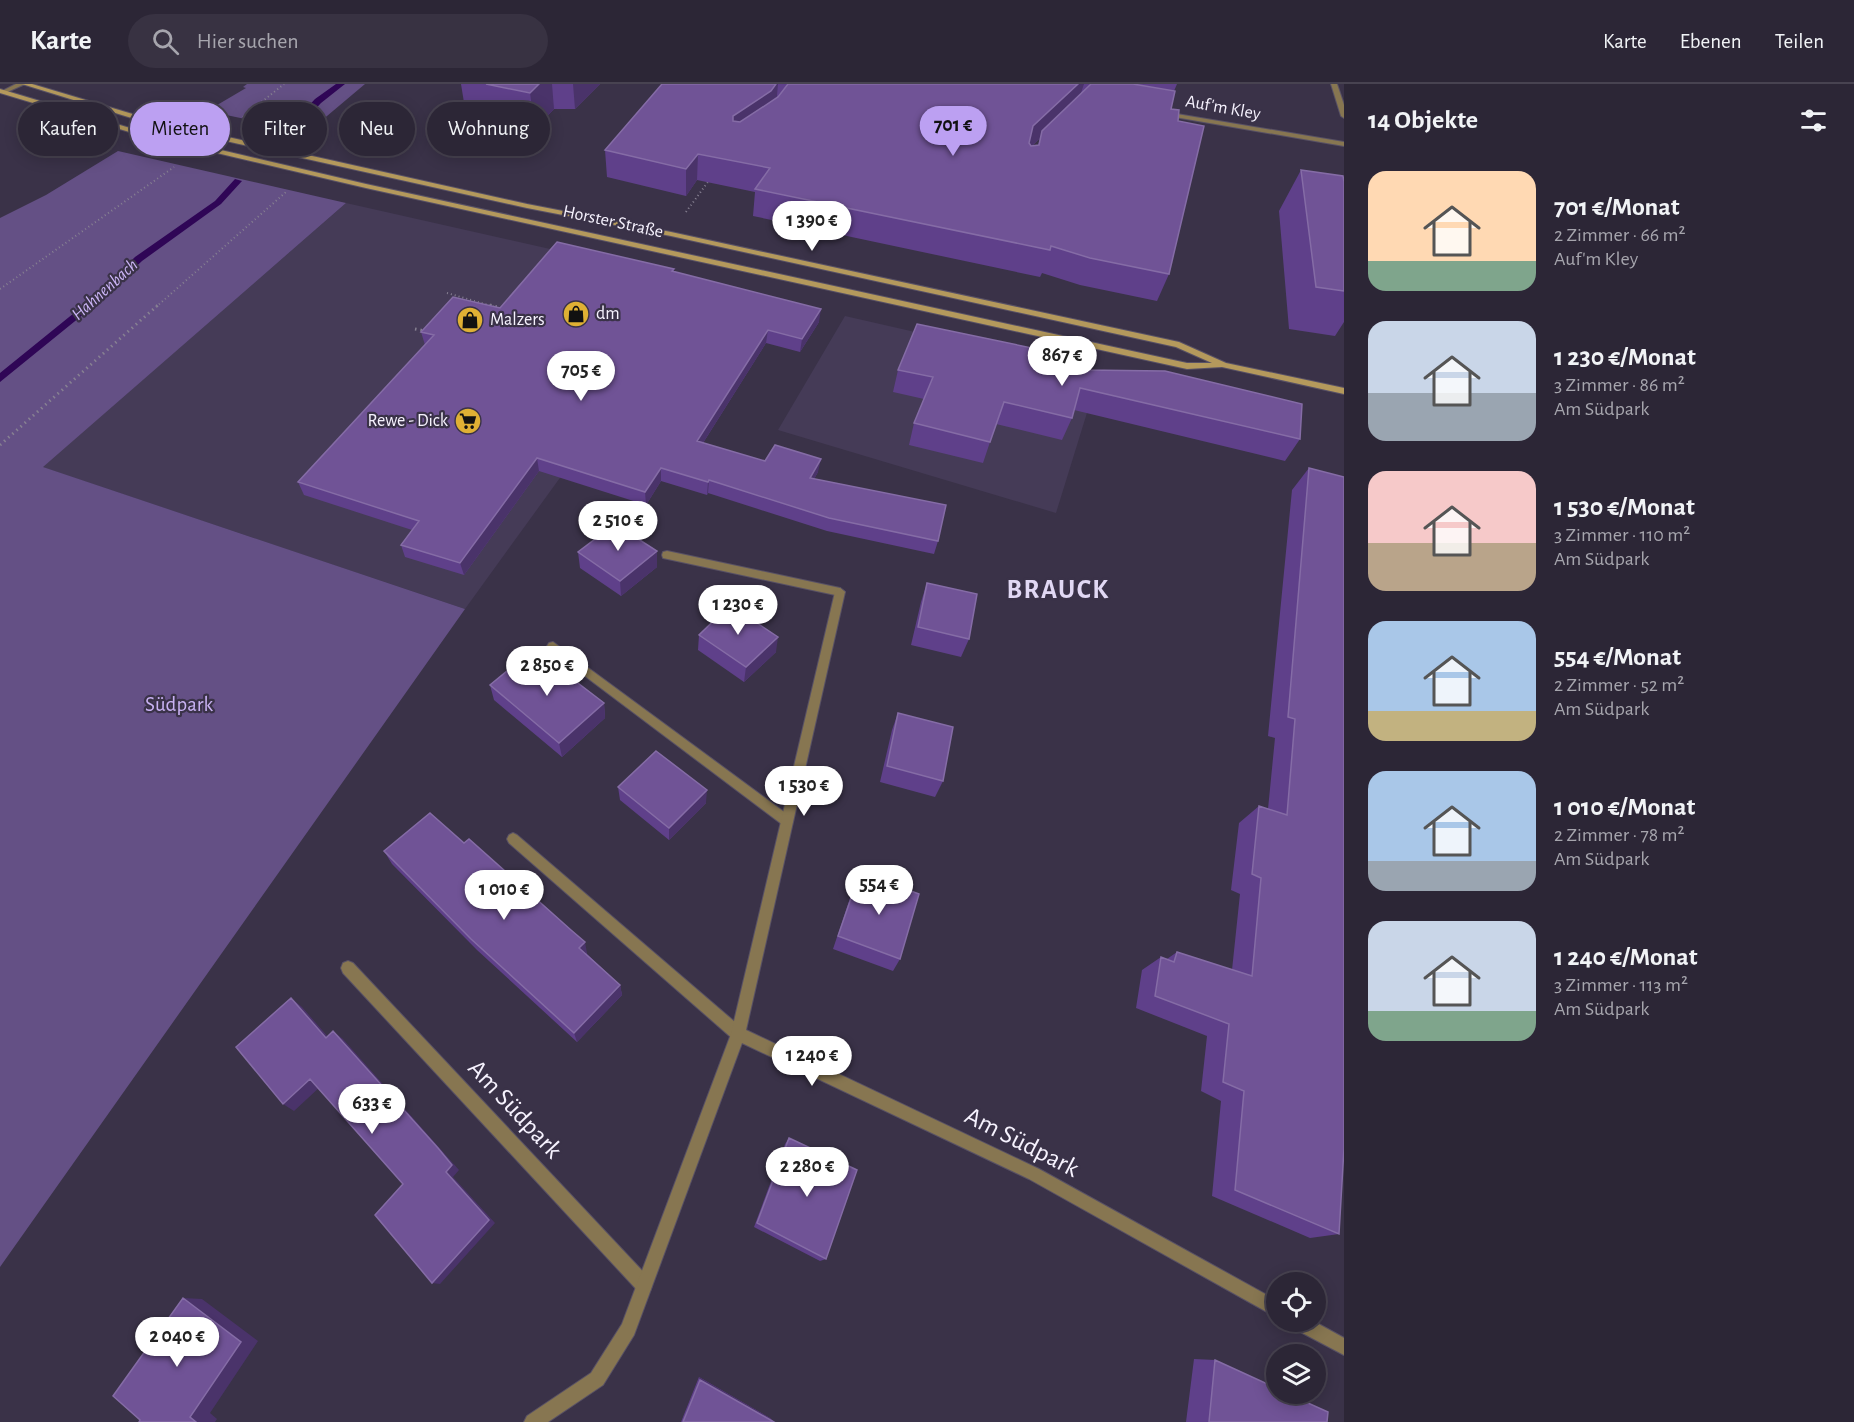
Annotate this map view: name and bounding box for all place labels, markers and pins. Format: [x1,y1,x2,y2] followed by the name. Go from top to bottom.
[911,106,995,157] pin: 701 €
[757,201,867,252] pin: 1 390 €
[561,299,591,329] shop icon: dm
[455,305,485,335] shop icon: Malzers
[596,305,620,323] place label: dm
[490,311,545,329] place label: Malzers
[1020,336,1104,387] pin: 867 €
[539,351,623,402] pin: 705 €
[453,406,483,436] supermarket icon: Rewe - Dick
[368,412,449,430] place label: Rewe - Dick
[563,501,673,552] pin: 2 510 €
[683,585,793,636] pin: 1 230 €
[492,646,602,697] pin: 2 850 €
[749,766,859,817] pin: 1 530 €
[837,865,921,916] pin: 554 €
[449,870,559,921] pin: 1 010 €
[757,1036,867,1087] pin: 1 240 €
[330,1084,414,1135] pin: 633 €
[752,1147,862,1198] pin: 2 280 €
[122,1317,232,1368] pin: 2 040 €

